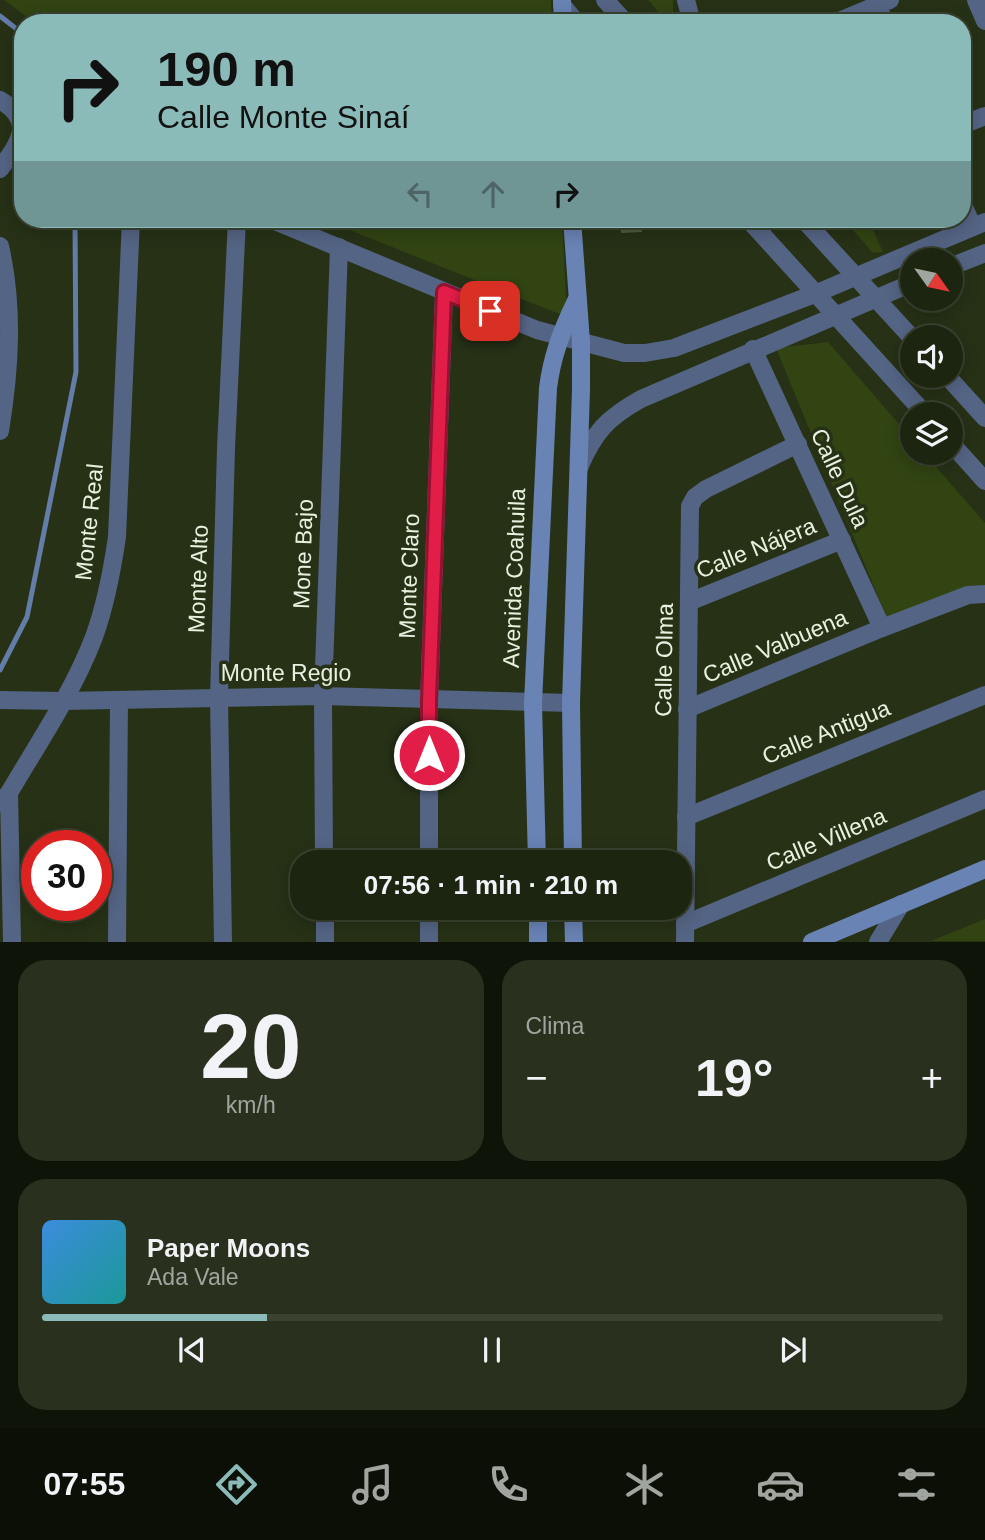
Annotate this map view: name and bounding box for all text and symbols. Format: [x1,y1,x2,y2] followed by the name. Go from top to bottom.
[42,42,133,133] icon: right
[157,42,296,96] text: 190 m
[157,99,410,135] text: Calle Monte Sinaí
[401,175,439,213] icon: left
[474,175,512,213] icon: ahead
[547,175,585,213] icon: right
[900,248,962,312] north arrow
[900,248,963,465] map controls
[460,281,520,341] pin
[471,292,509,330] icon: arrive
[900,325,963,388] button: sound
[900,402,963,465] button: layers
[806,424,874,532] street label: Calle Dula
[70,462,108,582] street label: Monte Real
[498,487,530,668] street label: Avenida Coahuila
[288,499,318,609] street label: Mone Bajo
[692,512,820,584] street label: Calle Nájera
[394,513,424,639] street label: Monte Claro
[183,524,213,634] street label: Monte Alto
[650,603,678,717] street label: Calle Olma
[699,604,851,688] street label: Calle Valbuena
[221,660,351,686] street label: Monte Regio
[758,694,894,769] street label: Calle Antigua
[392,718,466,792] position arrow
[762,802,890,876] street label: Calle Villena
[21,830,112,921] speed limit sign: 30
[364,870,618,900] text: 07:56 · 1 min · 210 m
[200,996,301,1097] text: 20
[526,1013,584,1039] text: Clima
[695,1049,774,1107] text: 19°
[526,1057,548,1099] text: −
[921,1057,943,1099] text: +
[226,1092,276,1118] text: km/h
[147,1233,310,1263] text: Paper Moons
[147,1264,239,1290] text: Ada Vale
[173,1331,211,1369] icon: previous
[473,1331,511,1369] icon: pause
[774,1331,812,1369] icon: next
[212,1460,261,1509] icon: directions
[348,1460,397,1509] icon: music
[484,1460,533,1509] icon: phone
[620,1460,669,1509] icon: climate
[756,1460,805,1509] icon: car
[892,1460,941,1509] icon: filters
[44,1466,125,1502] text: 07:55

